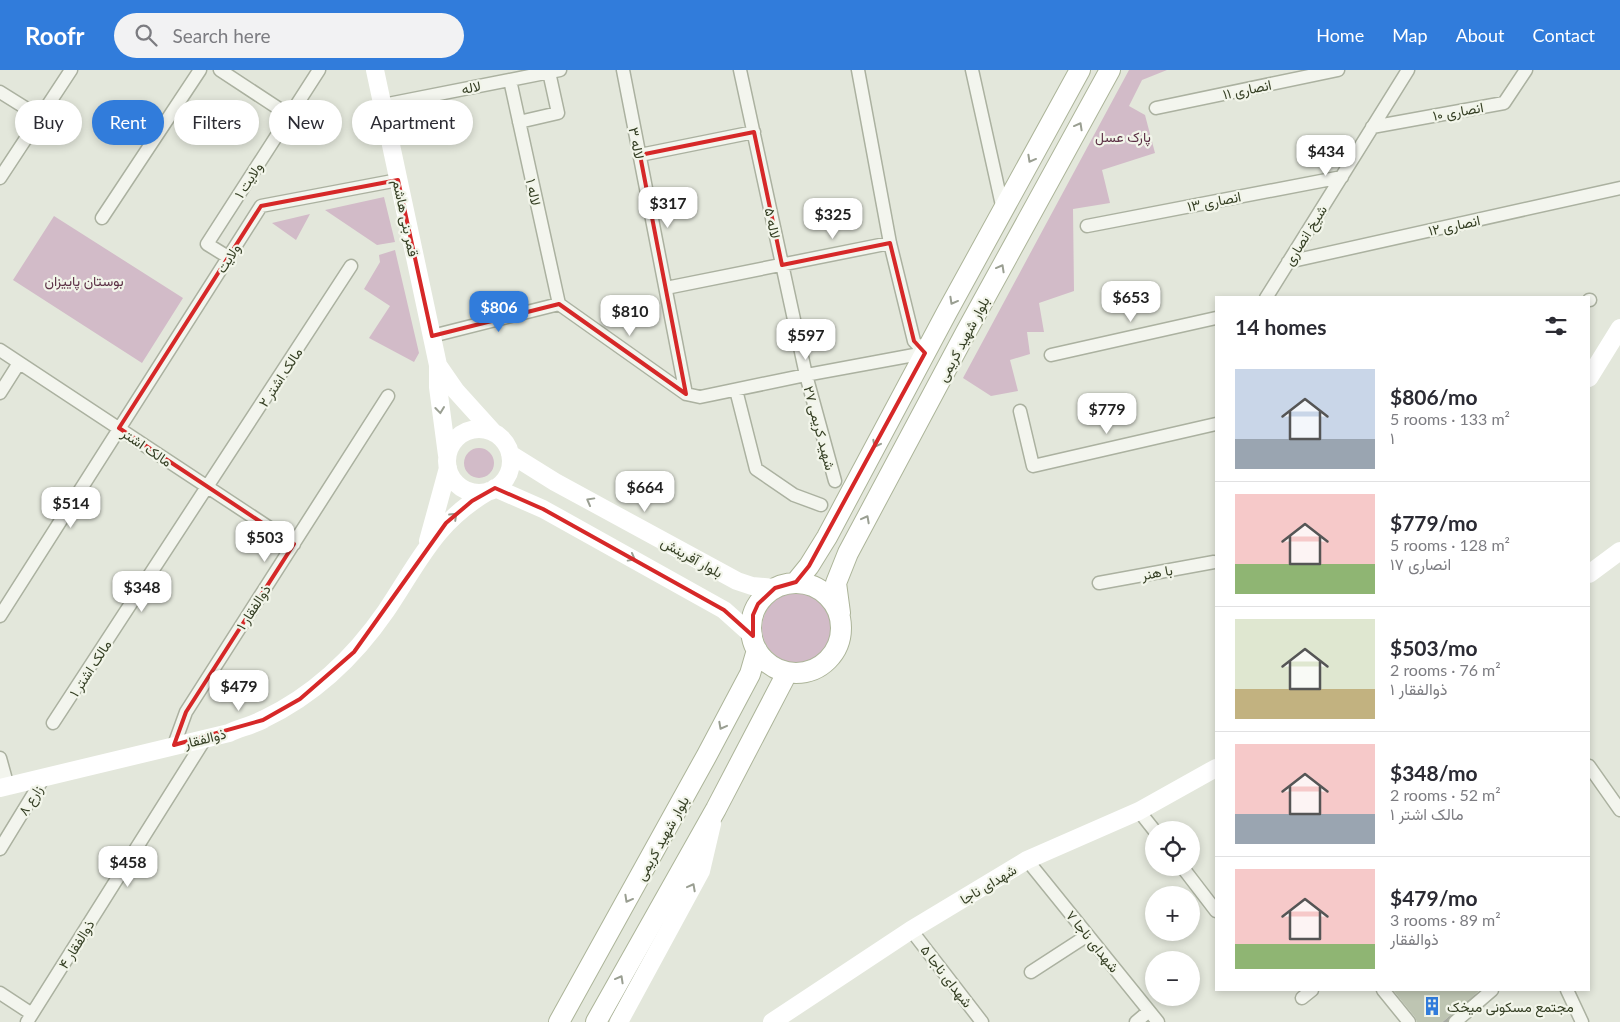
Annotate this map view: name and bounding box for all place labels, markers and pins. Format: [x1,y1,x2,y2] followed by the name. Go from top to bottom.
[1296,134,1356,177] pin: $434
[638,186,698,229] pin: $317
[803,198,863,240] pin: $325
[1101,280,1161,323] pin: $653
[469,290,529,333] pin: $806
[600,294,660,337] pin: $810
[776,318,836,361] pin: $597
[1077,392,1137,435] pin: $779
[615,470,675,513] pin: $664
[41,486,101,529] pin: $514
[235,520,295,563] pin: $503
[112,570,172,613] pin: $348
[209,670,269,712] pin: $479
[98,846,158,888] pin: $458
[1421,995,1443,1017] building icon: مجتمع مسکونی میخک
[1447,998,1574,1018] place label: مجتمع مسکونی میخک

